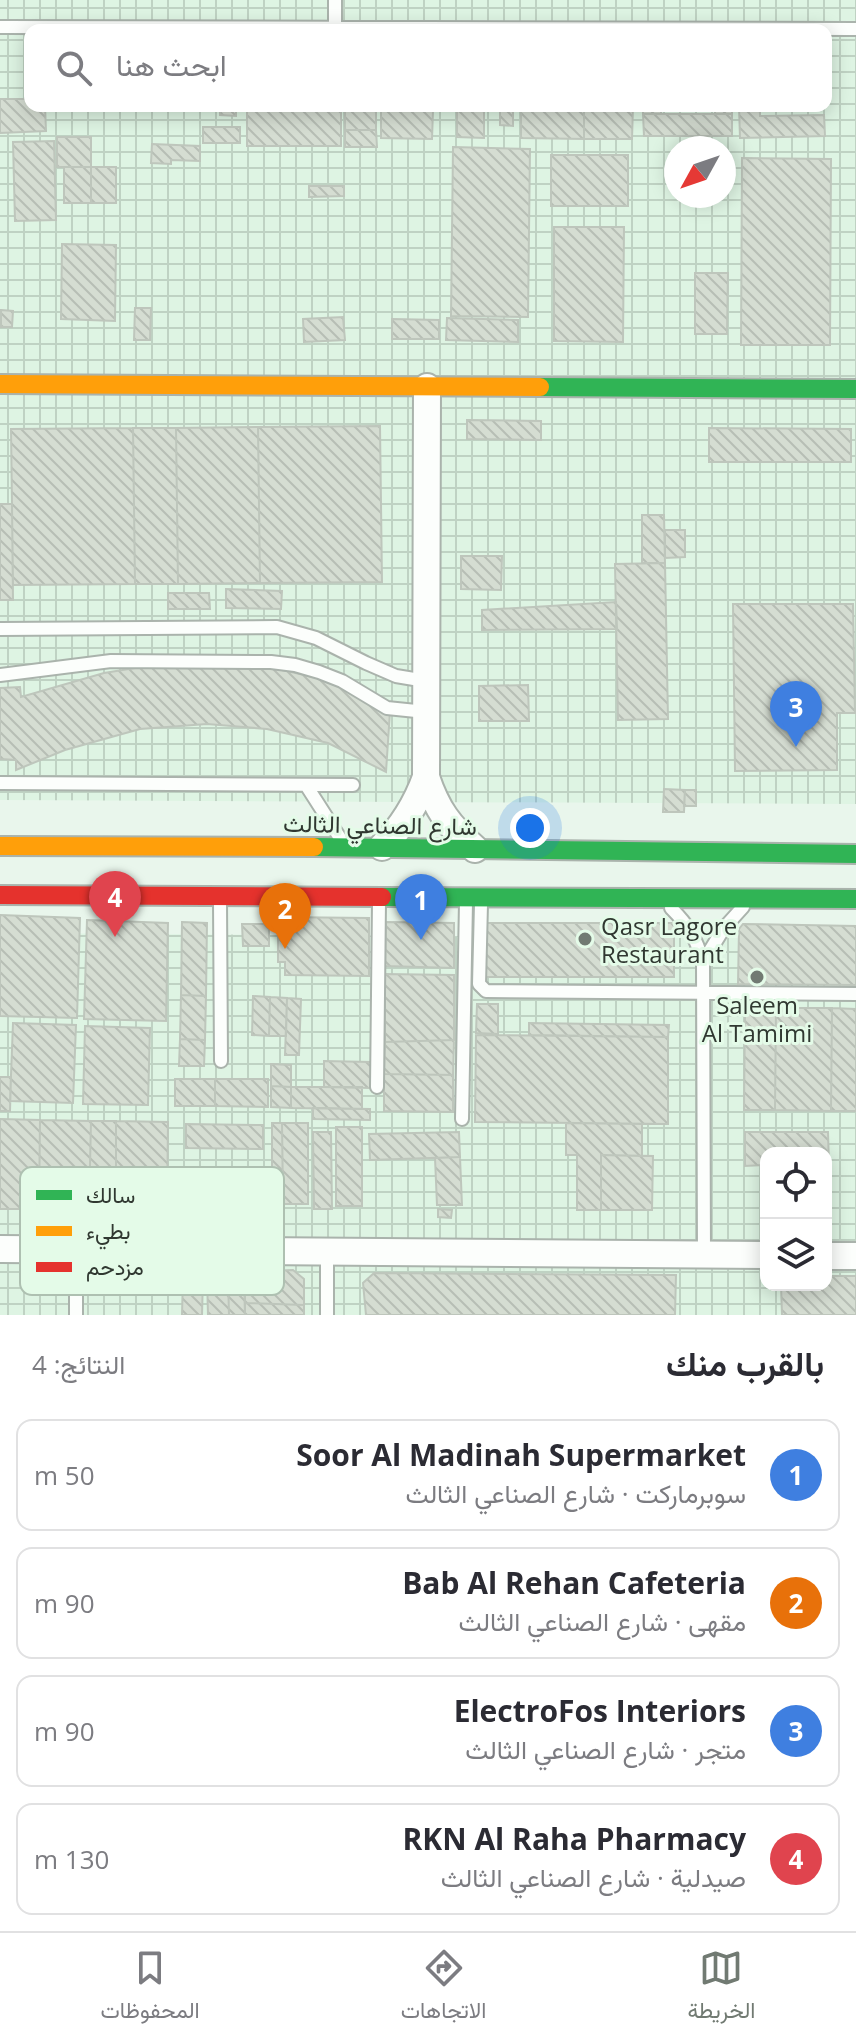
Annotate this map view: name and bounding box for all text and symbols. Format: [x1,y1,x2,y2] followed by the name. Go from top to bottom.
[24,24,832,112] search box
[116,44,227,85] text: ابحث هنا
[52,46,96,90] icon: search
[664,136,736,208] north arrow
[770,681,822,747] pin: 3
[283,806,477,846] street label: شارع الصناعي الثالث
[510,808,550,848] your location
[89,871,141,937] pin: 4
[395,874,447,940] pin: 1
[259,883,311,949] pin: 2
[601,909,737,970] place label: Qasr Lagore Restaurant
[576,930,594,948] marker: Qasr Lagore Restaurant
[748,968,766,986] marker: Saleem Al Tamimi
[702,988,812,1049] place label: Saleem Al Tamimi
[760,1147,832,1291] map controls
[760,1147,832,1219] button: locate
[20,1167,284,1295] legend
[86,1179,135,1209] text: سالك
[86,1215,131,1250] text: بطيء
[760,1219,832,1291] button: layers
[86,1251,144,1282] text: مزدحم
[666,1340,824,1386] text: بالقرب منك
[32,1346,125,1382] text: النتائج: 4
[296,1434,746,1475] text: Soor Al Madinah Supermarket
[34,1457,95,1493] text: 50 m
[789,1457,803,1493] text: 1
[405,1475,746,1511] text: سوبرماركت · شارع الصناعي الثالث
[402,1562,746,1603] text: Bab Al Rehan Cafeteria
[34,1585,95,1621] text: 90 m
[789,1585,803,1621] text: 2
[458,1603,746,1639] text: مقهى · شارع الصناعي الثالث
[454,1690,746,1731] text: ElectroFos Interiors
[34,1713,95,1749] text: 90 m
[789,1713,803,1749] text: 3
[465,1731,746,1767] text: متجر · شارع الصناعي الثالث
[403,1818,746,1859] text: RKN Al Raha Pharmacy
[34,1841,109,1877] text: 130 m
[789,1841,803,1877] text: 4
[441,1859,746,1895] text: صيدلية · شارع الصناعي الثالث
[101,1946,200,2030] tab: المحفوظات
[401,1946,486,2030] tab: الاتجاهات
[687,1946,755,2030] tab: الخريطة

